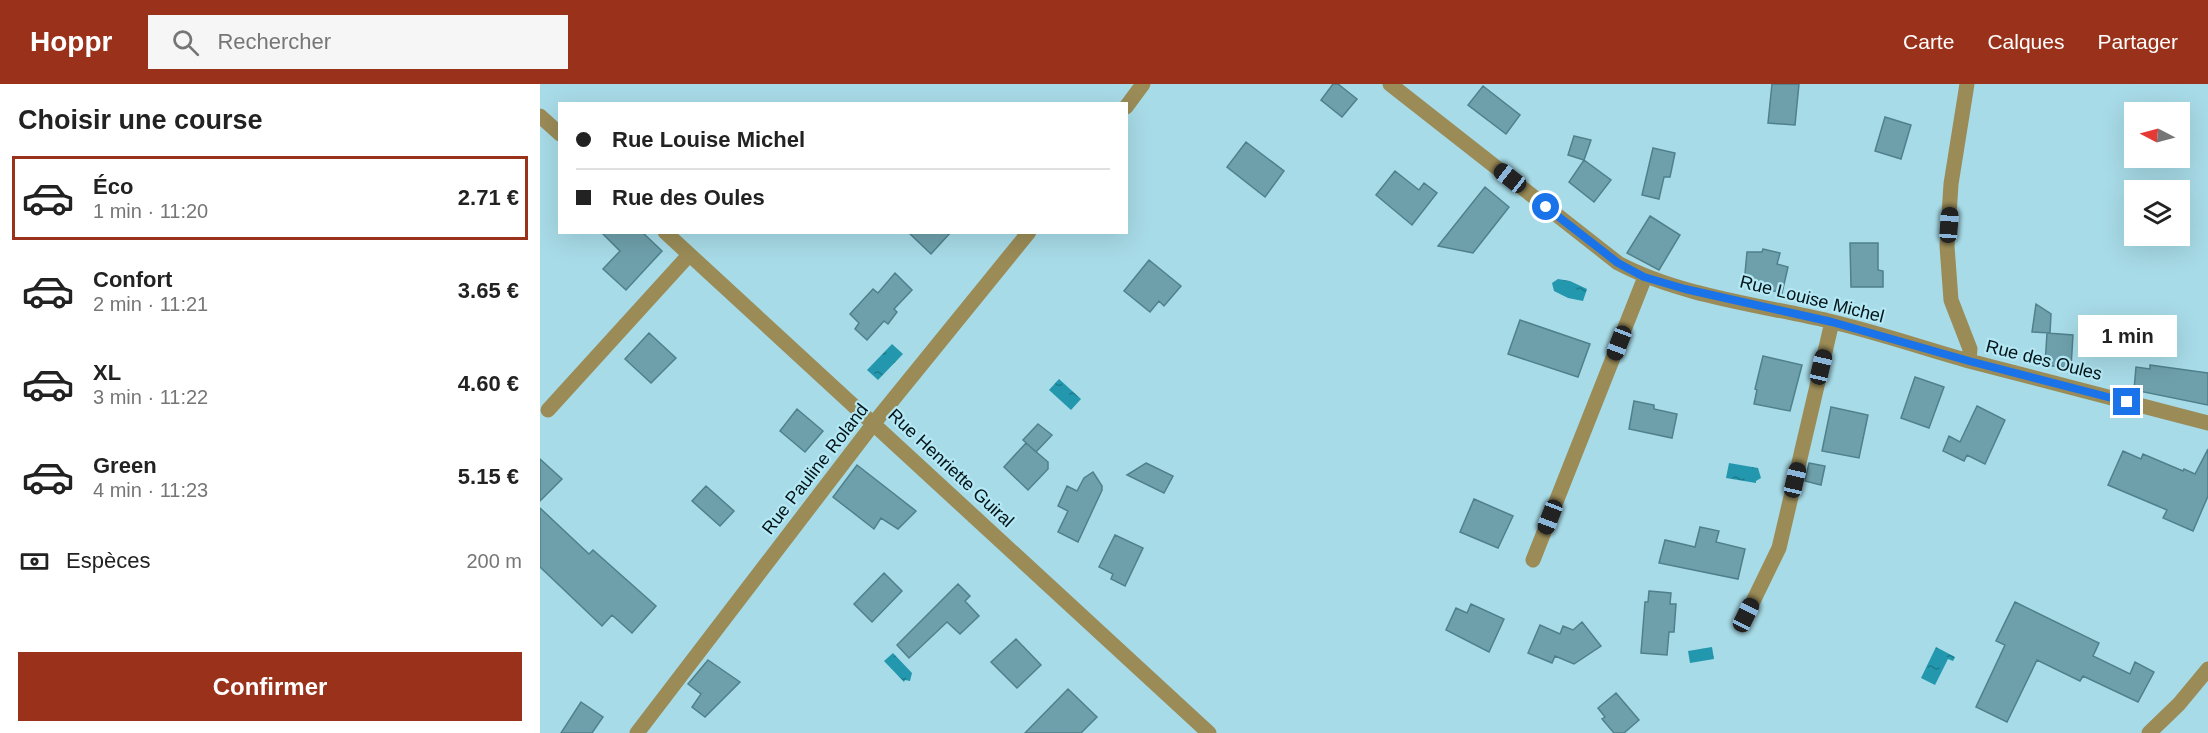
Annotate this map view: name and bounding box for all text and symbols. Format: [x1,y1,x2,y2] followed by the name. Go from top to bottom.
[148,15,568,69] search box
[30,26,112,57] text: Hoppr
[169,26,202,59] icon: search
[217,29,331,54] text: Rechercher
[1903,30,1954,53] text: Carte
[1987,30,2064,53] text: Calques
[2097,30,2178,53] text: Partager
[2124,102,2190,168] north arrow
[2124,102,2190,246] map controls
[18,105,263,135] text: Choisir une course
[612,127,805,152] text: Rue Louise Michel
[1490,160,1530,196] car
[21,171,75,225] icon: car
[93,174,133,199] text: Éco
[2124,180,2190,246] button: layers
[458,185,519,210] text: 2.71 €
[612,185,765,210] text: Rue des Oules
[1532,193,1559,220] route start
[93,200,208,222] text: 1 min · 11:20
[1939,206,1959,244] car
[21,264,75,318] icon: car
[93,267,172,292] text: Confort
[1738,271,1886,327] street label: Rue Louise Michel
[458,278,519,303] text: 3.65 €
[93,293,208,315] text: 2 min · 11:21
[2078,315,2176,357] callout: 1 min
[1604,323,1634,363] car
[2101,325,2154,347] text: 1 min
[1984,336,2104,384] street label: Rue des Oules
[1808,347,1834,387] car
[21,357,75,411] icon: car
[93,360,121,385] text: XL
[458,371,519,396] text: 4.60 €
[93,386,208,408] text: 3 min · 11:22
[2113,388,2140,415] route end
[758,400,872,538] street label: Rue Pauline Roland
[884,405,1018,531] street label: Rue Henriette Guiral
[21,450,75,504] icon: car
[93,453,157,478] text: Green
[1782,460,1808,500] car
[458,464,519,489] text: 5.15 €
[93,479,208,501] text: 4 min · 11:23
[1535,497,1565,537] car
[18,545,51,578] icon: cash
[66,548,150,573] text: Espèces
[466,550,522,572] text: 200 m
[1730,595,1762,635] car
[18,652,522,721] button: Confirmer

